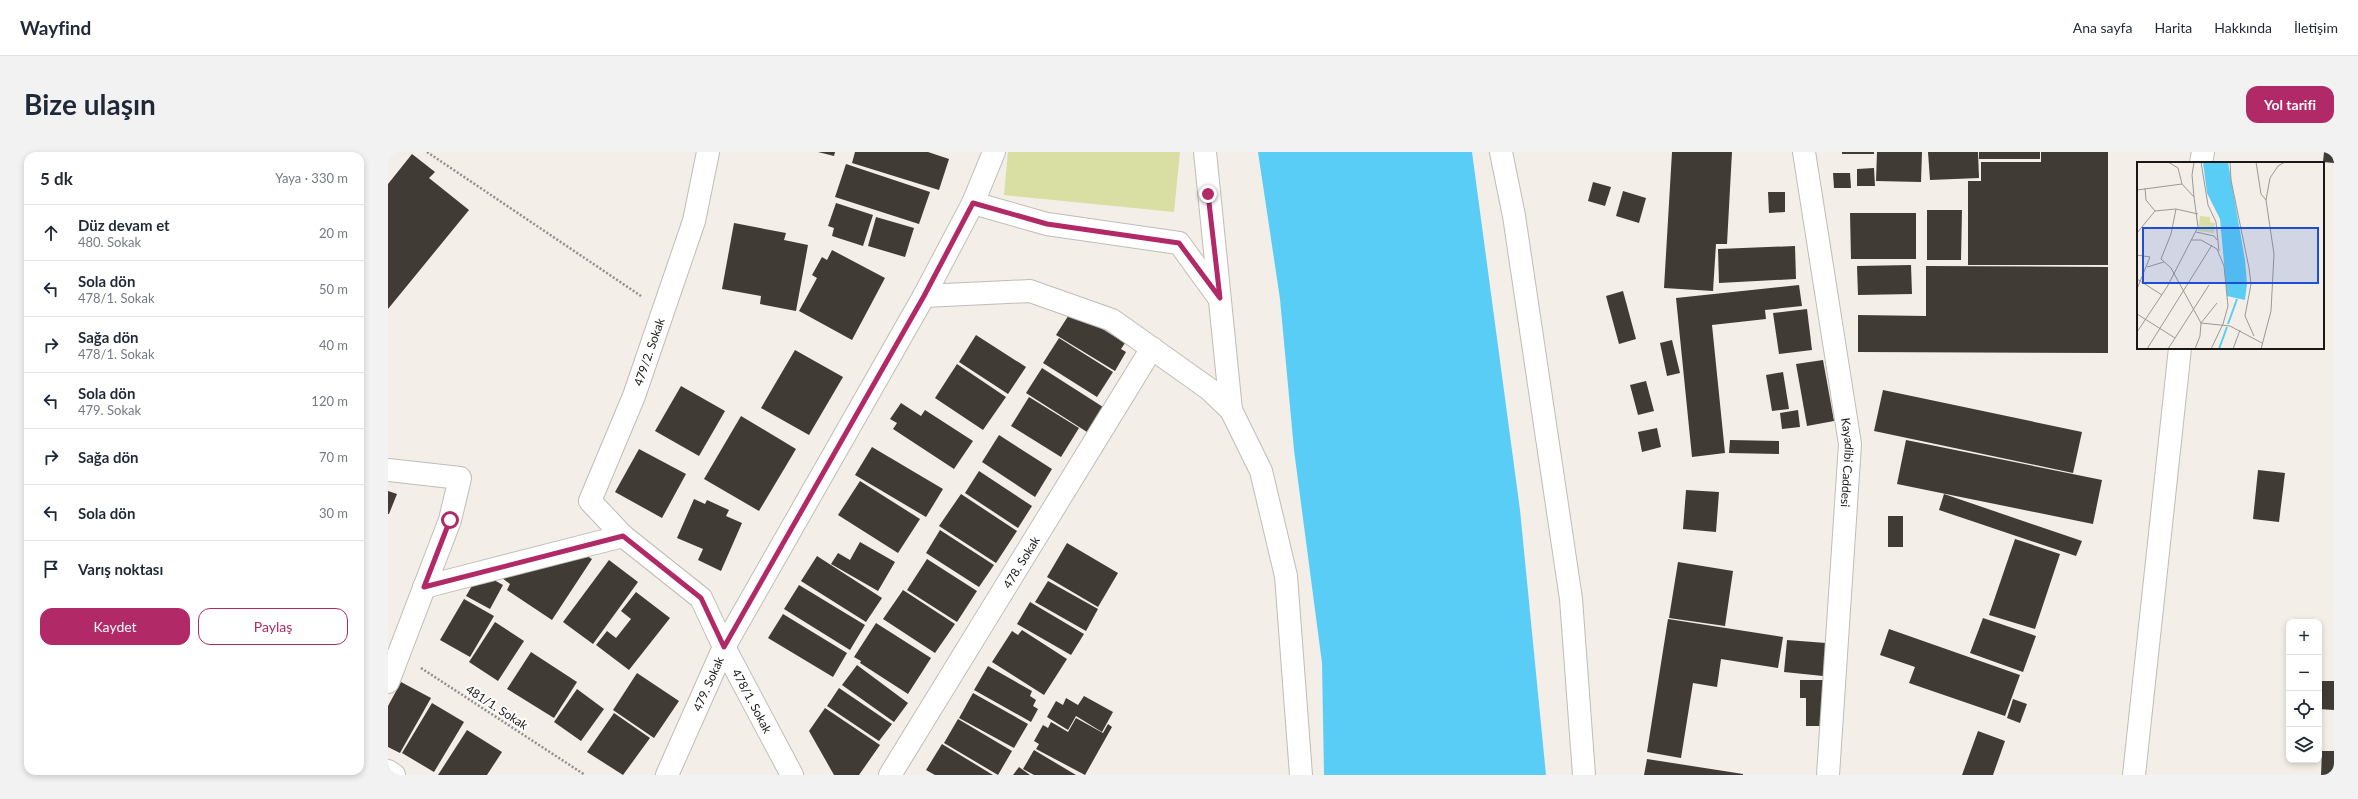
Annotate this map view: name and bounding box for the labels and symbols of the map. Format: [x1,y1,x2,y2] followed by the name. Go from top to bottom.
[2137,162,2324,349] inset map
[1199,185,1217,203] route end
[630,315,668,388] street label: 479/2. Sokak
[1838,417,1858,508] street label: Kayadibi Caddesi
[441,511,459,529] route start
[999,532,1043,591] street label: 478. Sokak
[689,653,727,713] street label: 479. Sokak
[729,666,776,736] street label: 478/1. Sokak
[463,681,531,733] street label: 481/1. Sokak

